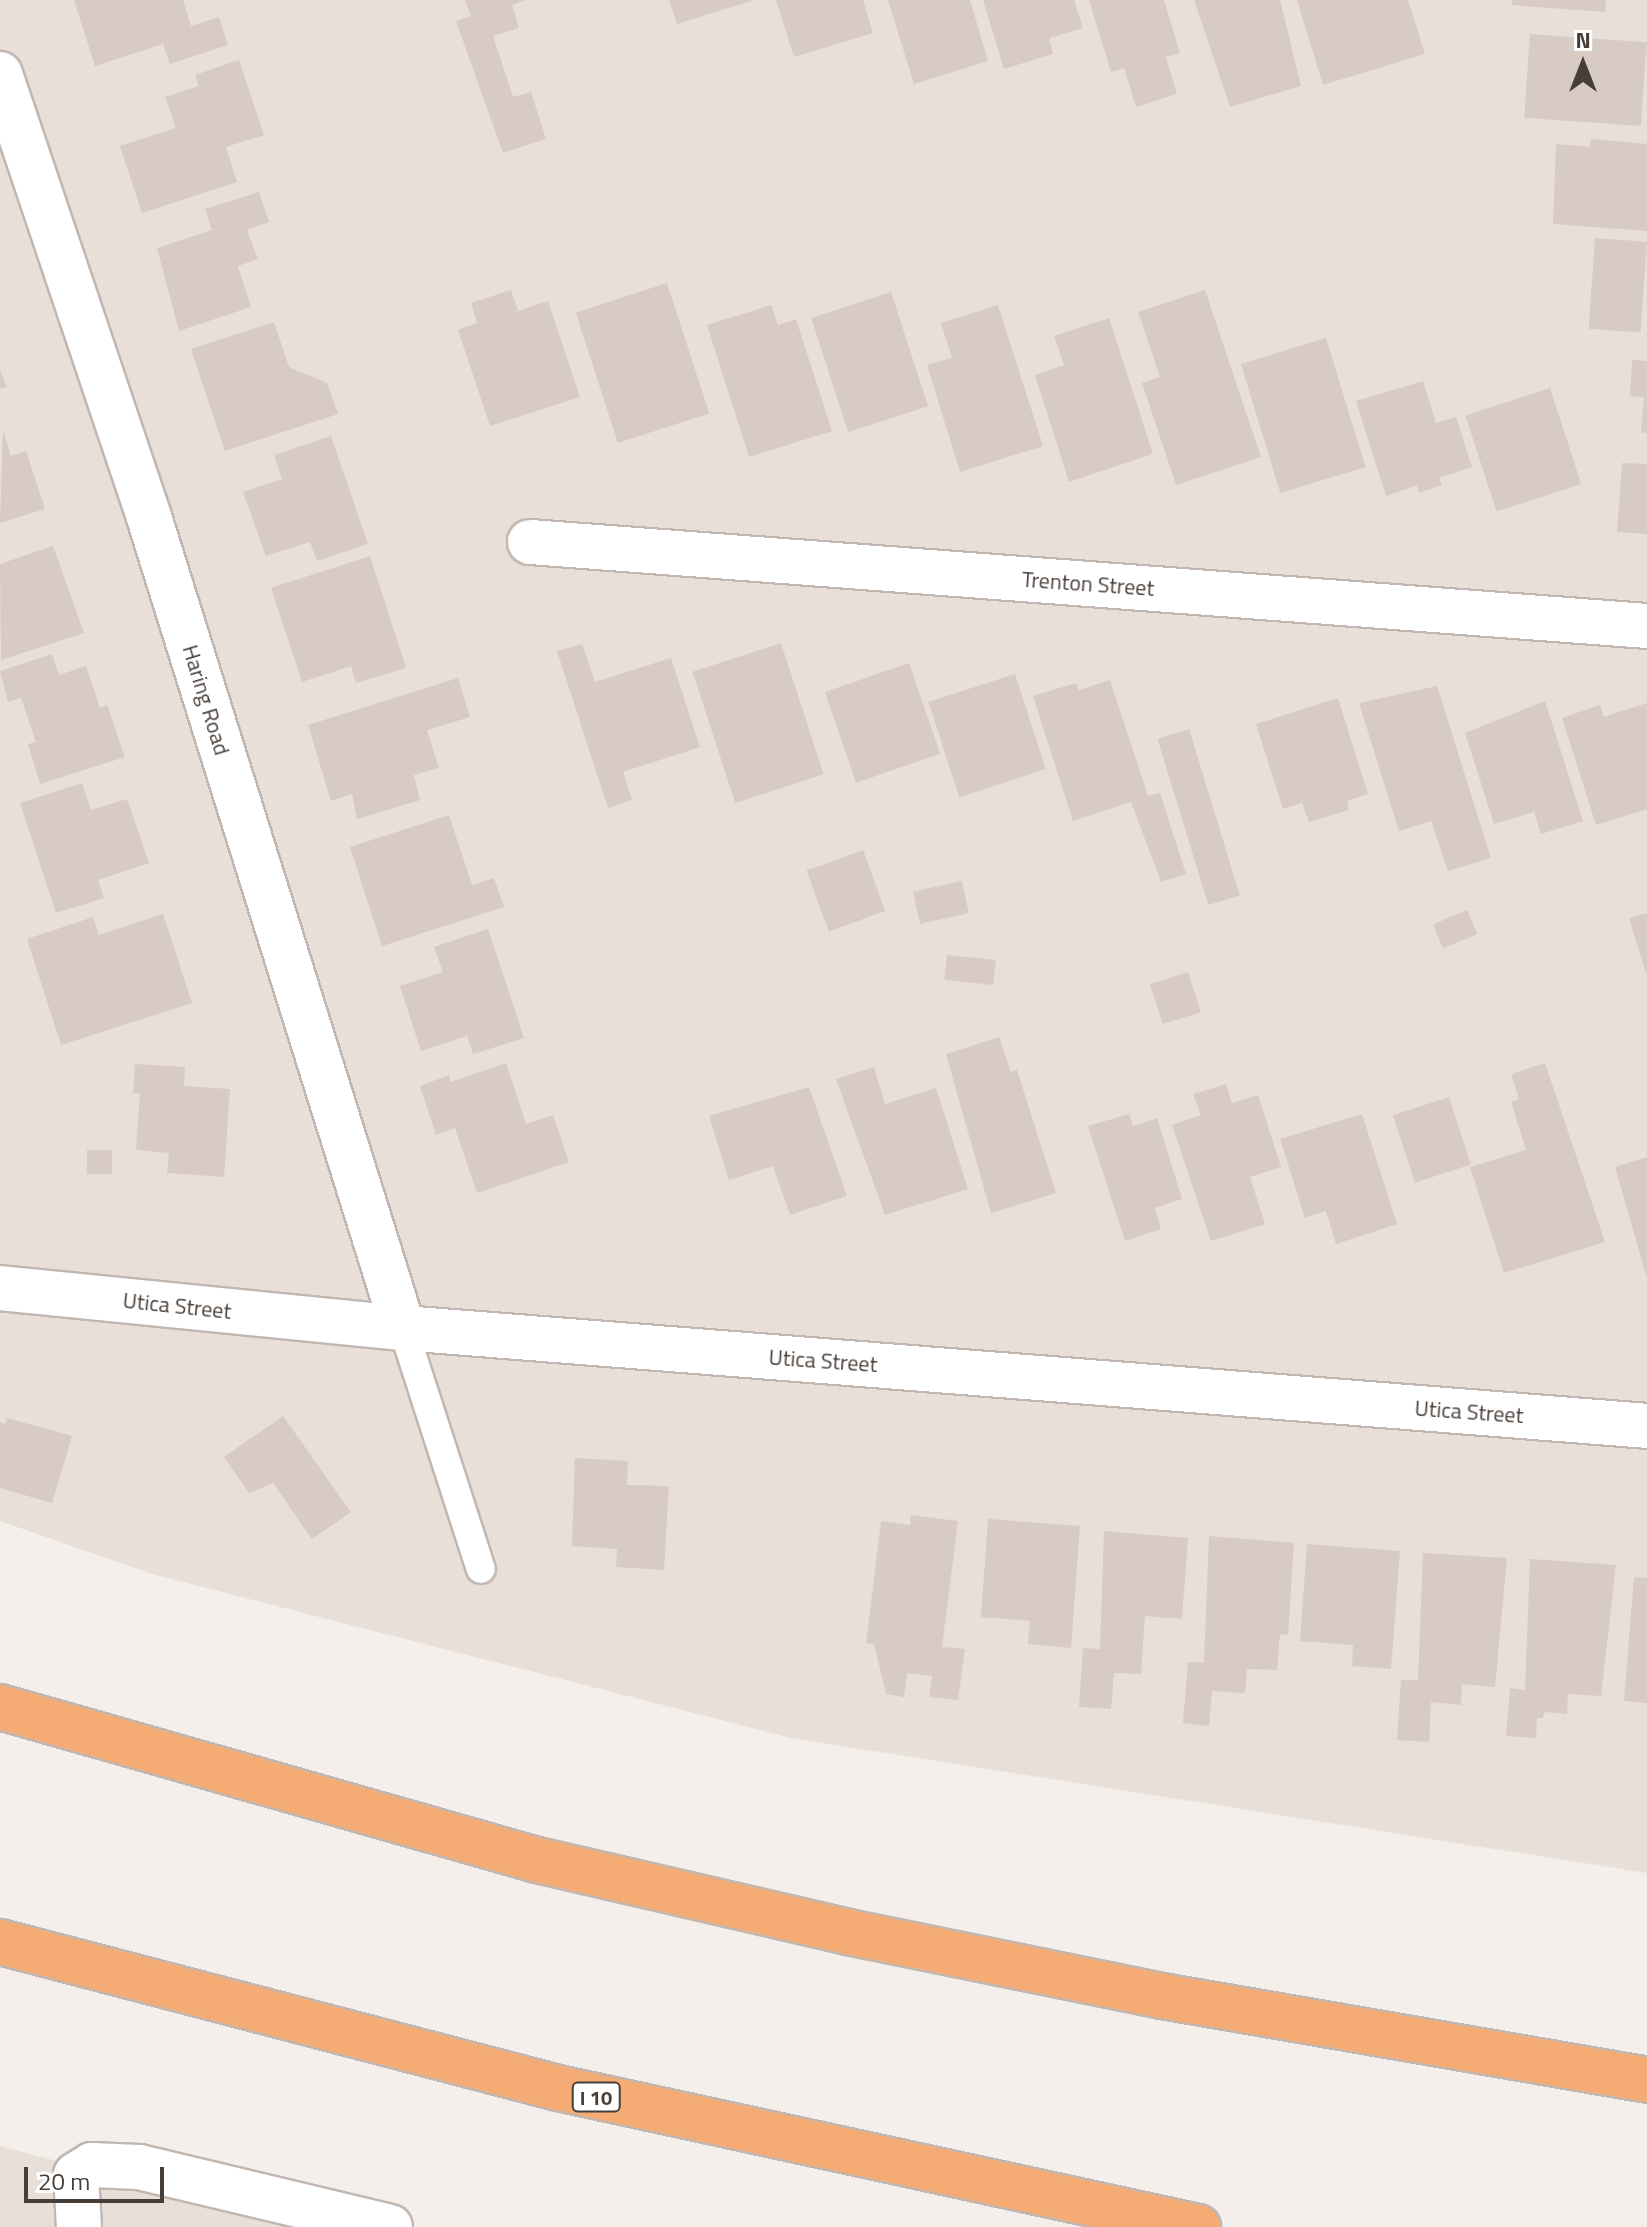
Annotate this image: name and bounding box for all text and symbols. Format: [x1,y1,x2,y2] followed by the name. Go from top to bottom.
[1575,23,1591,57] text: N
[1543,24,1623,104] north arrow
[1021,566,1155,602] street label: Trenton Street
[177,642,235,758] street label: Haring Road
[121,1287,233,1325] street label: Utica Street
[768,1344,878,1378] street label: Utica Street
[1414,1395,1524,1429] street label: Utica Street
[570,2081,622,2113] road number: I 10
[28,2151,168,2201] scale bar
[38,2163,90,2199] text: 20 m

